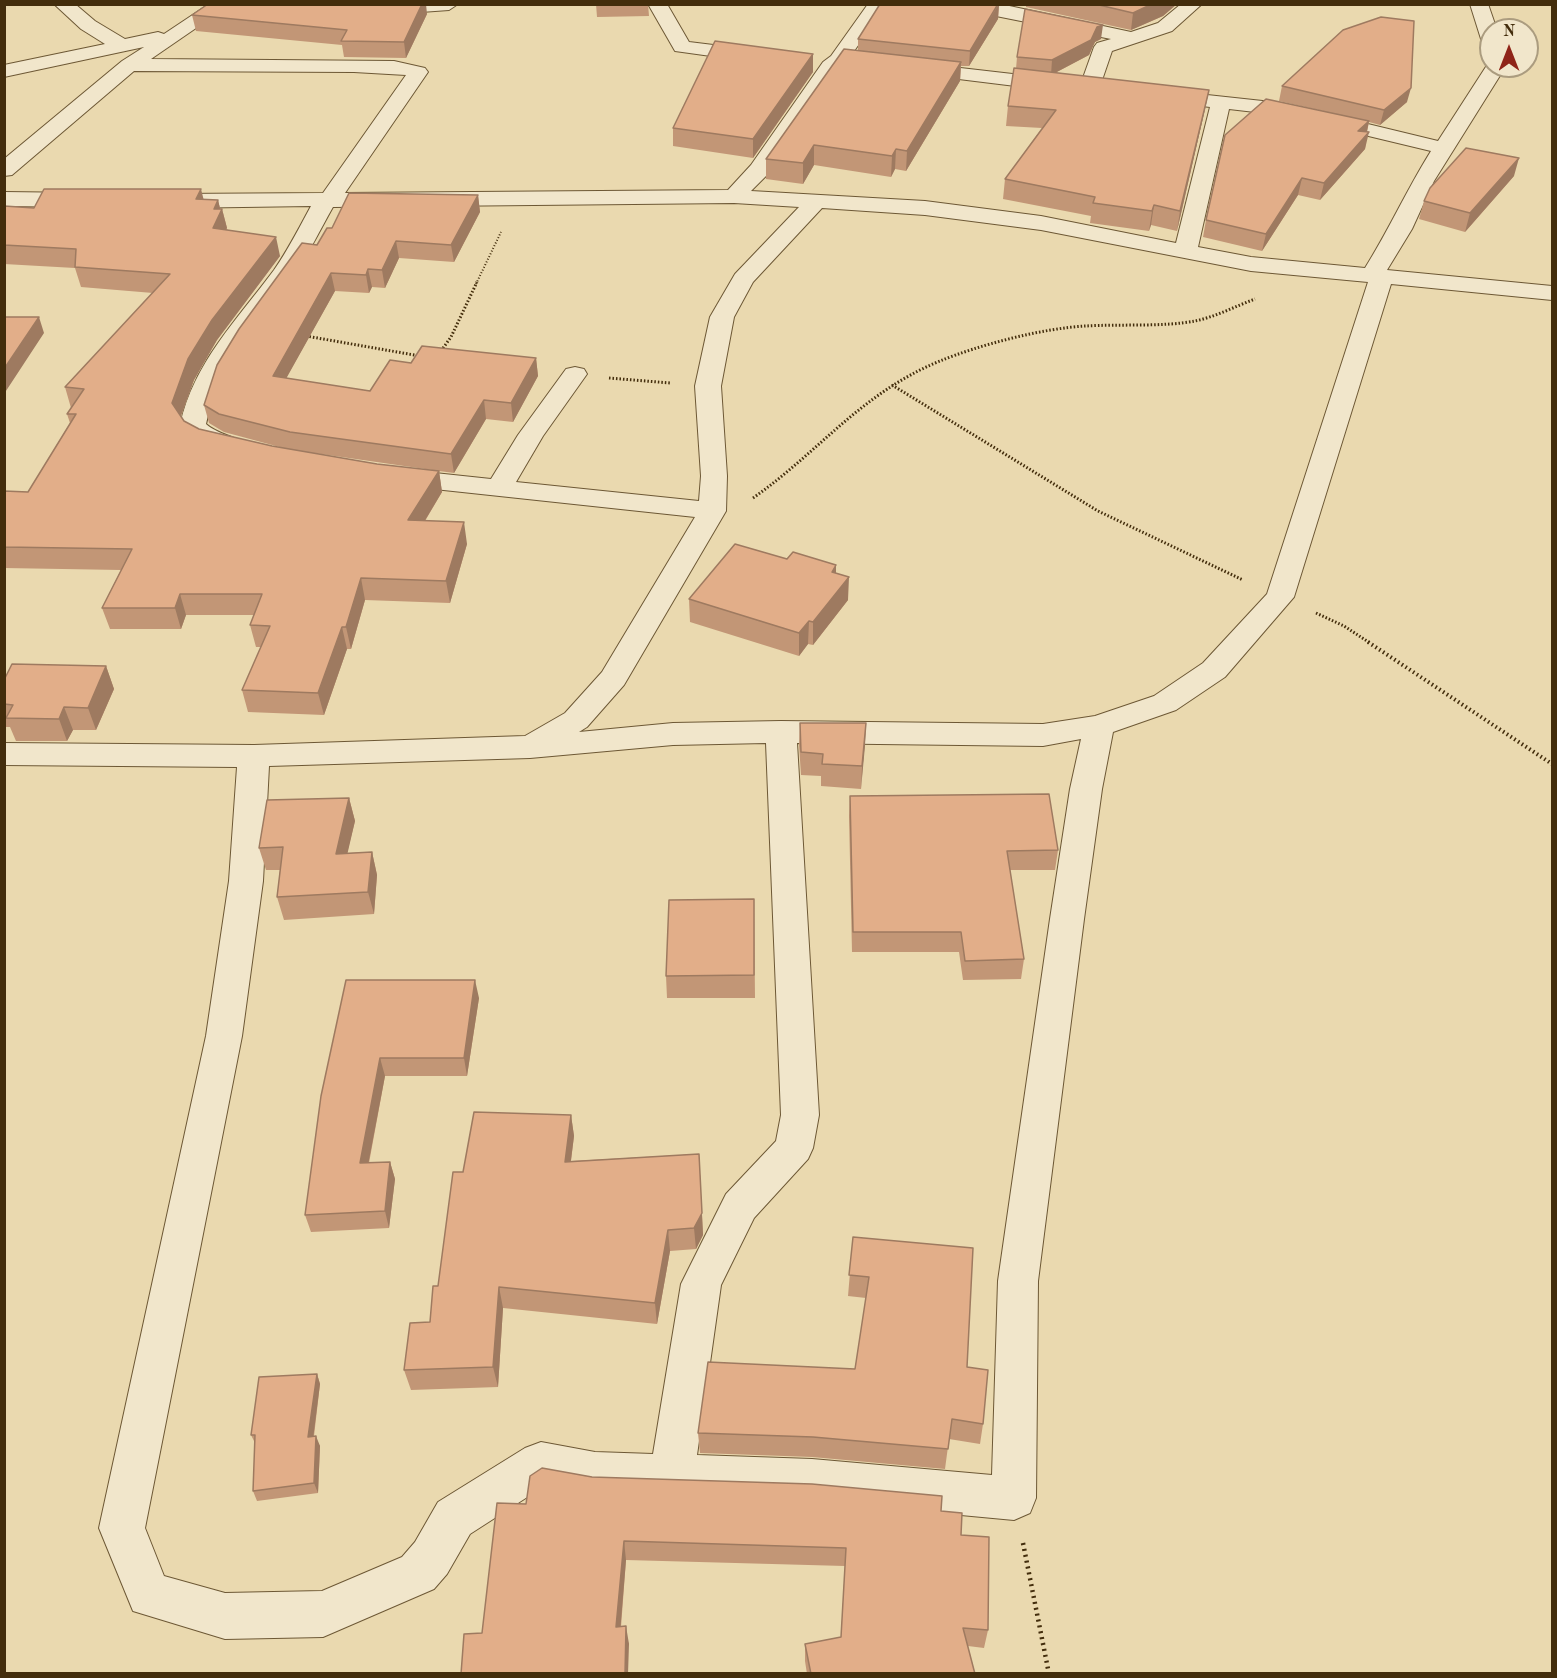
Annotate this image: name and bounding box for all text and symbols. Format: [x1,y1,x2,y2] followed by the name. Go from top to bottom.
[1479,18,1539,78] north arrow
[1503,24,1515,40] text: N

